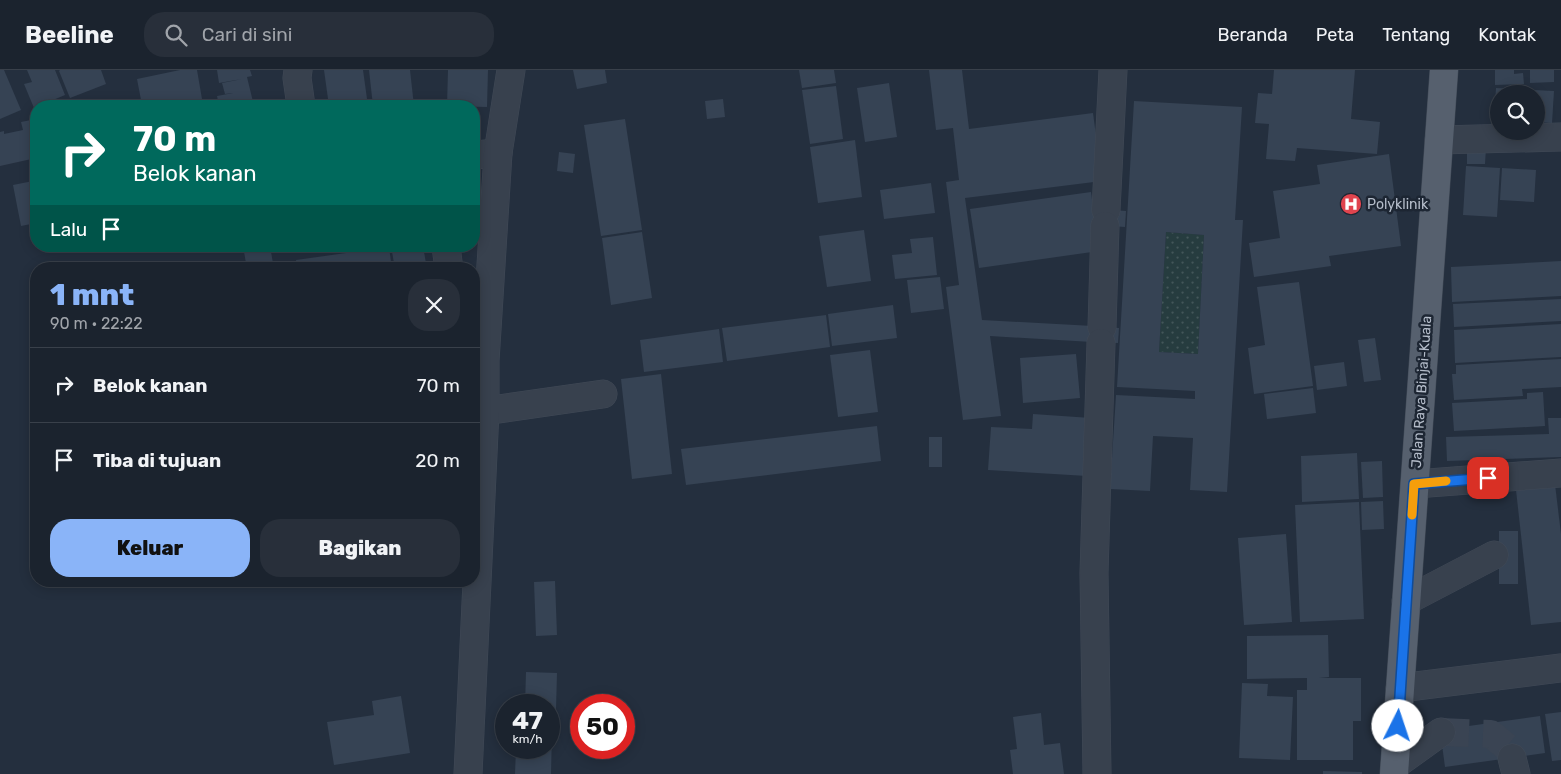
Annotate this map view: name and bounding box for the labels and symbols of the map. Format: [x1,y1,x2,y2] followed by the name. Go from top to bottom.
[1339,192,1363,216] hospital icon: Polyklinik
[1367,196,1429,213] place label: Polyklinik
[1408,315,1435,469] street label: Jalan Raya Binjai-Kuala
[1467,457,1509,499] pin
[570,694,635,759] speed limit sign: 50
[1371,699,1423,751] position arrow

